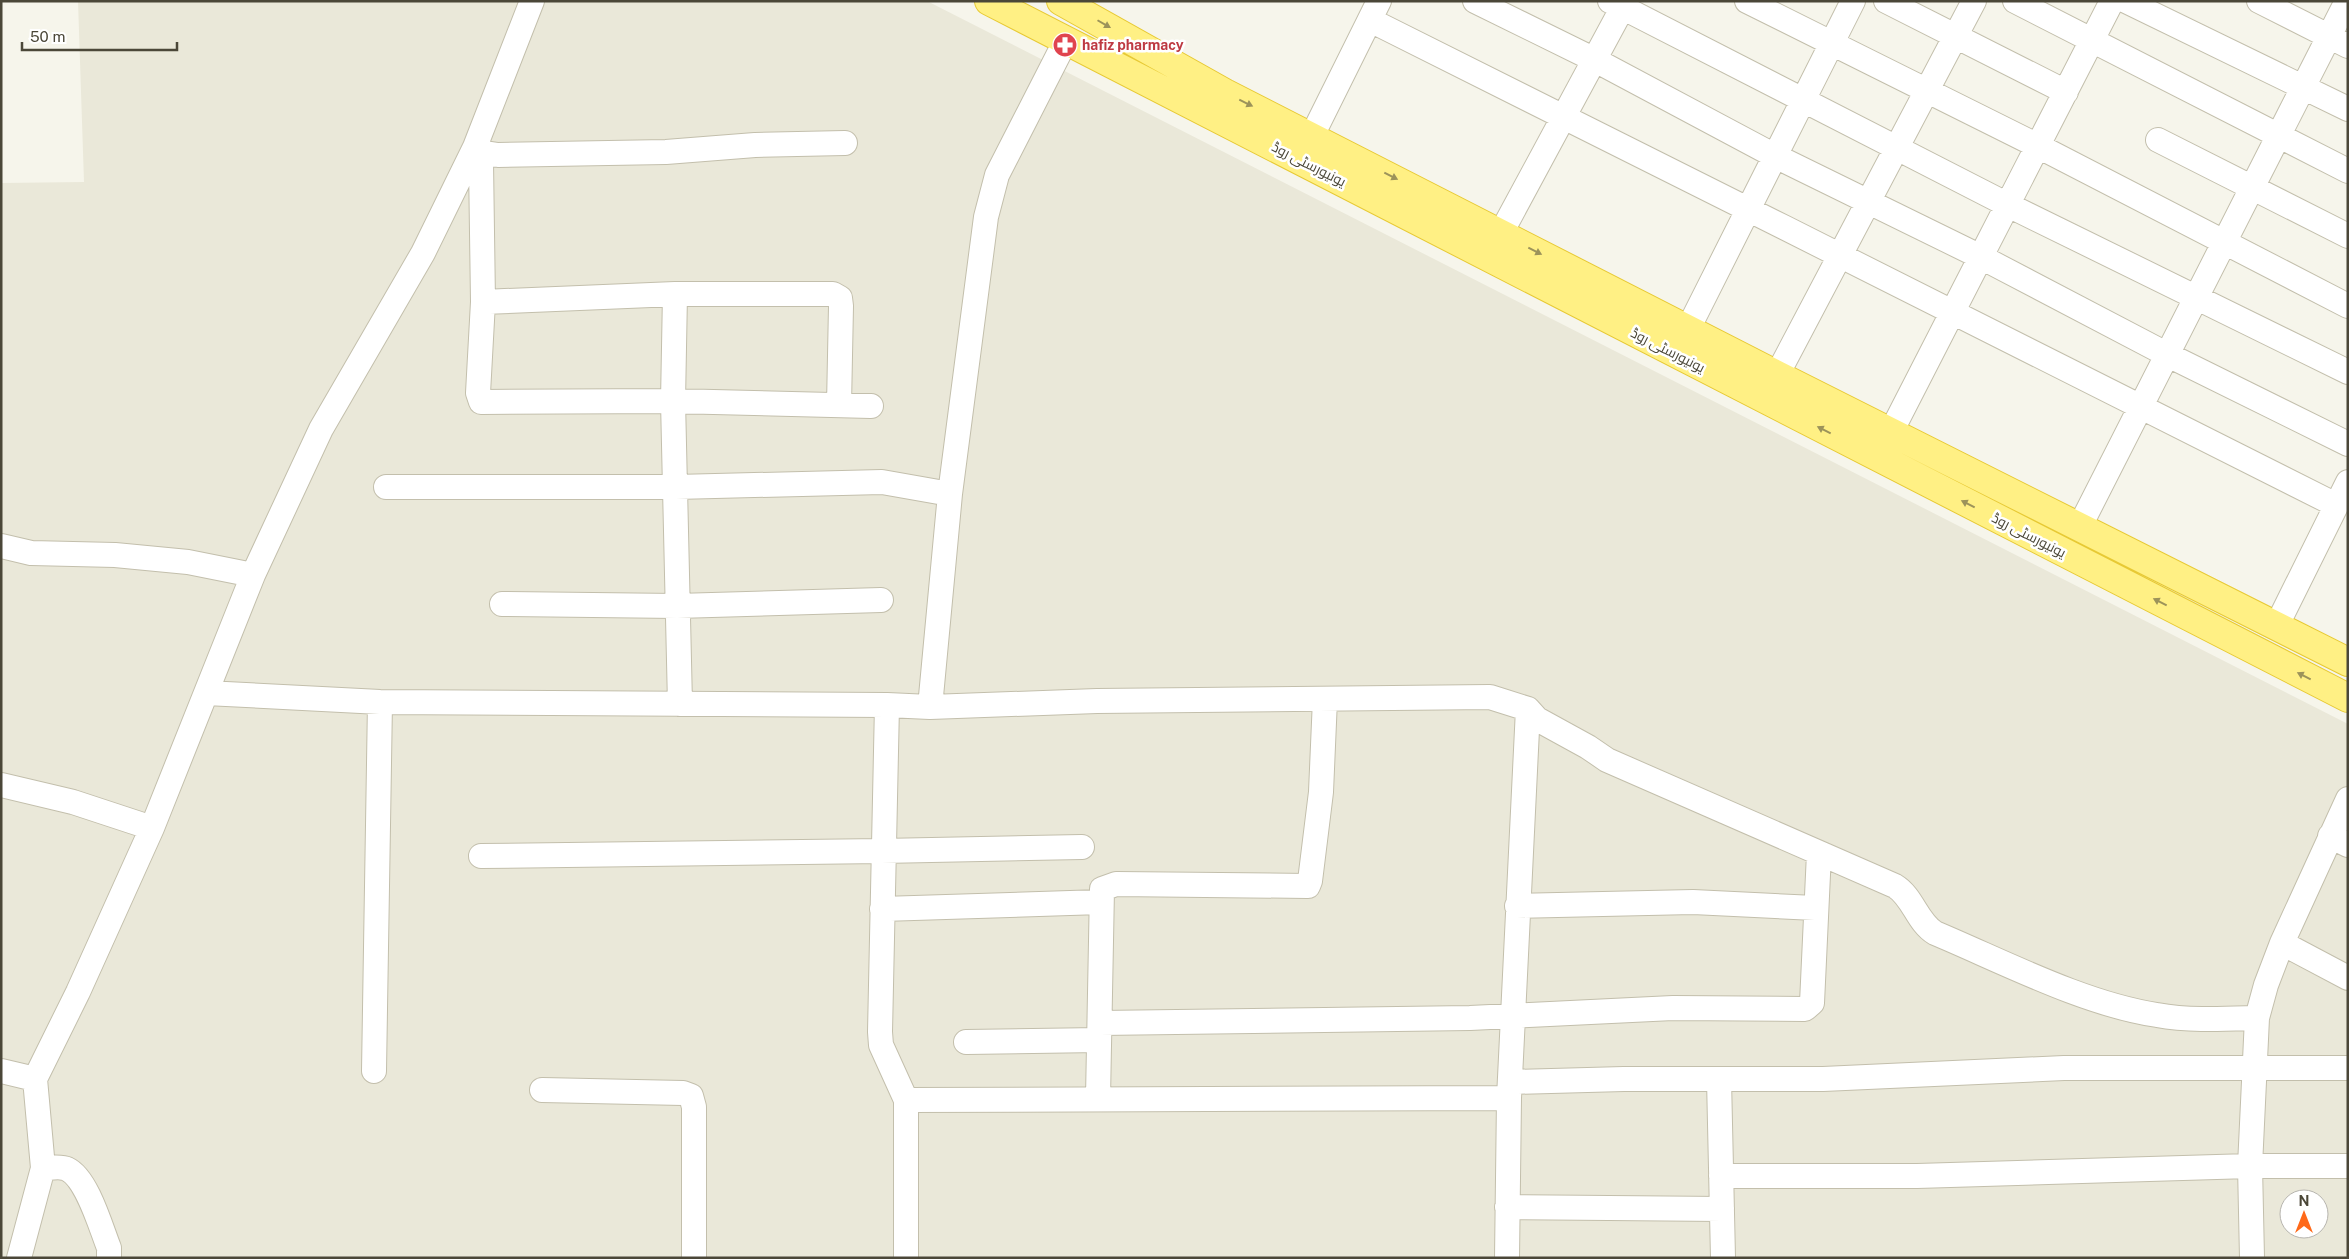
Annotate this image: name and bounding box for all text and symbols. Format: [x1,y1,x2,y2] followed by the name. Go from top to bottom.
[1097,19,1111,28] one-way arrow
[22,20,178,52] scale bar
[30,28,65,45] text: 50 m
[1052,32,1078,58] pharmacy icon: hafiz pharmacy
[1082,37,1184,53] place label: hafiz pharmacy
[1239,99,1253,107] one-way arrow
[1269,138,1349,190] street label: یونیورسٹی روڈ
[1384,173,1398,181] one-way arrow
[1528,247,1543,255] one-way arrow
[1628,324,1708,376] street label: یونیورسٹی روڈ
[1817,426,1831,434] one-way arrow
[1961,500,1976,508] one-way arrow
[1989,509,2069,561] street label: یونیورسٹی روڈ
[2153,598,2167,606] one-way arrow
[2297,672,2312,680] one-way arrow
[2279,1189,2329,1239] north arrow
[2299,1193,2309,1209] text: N

